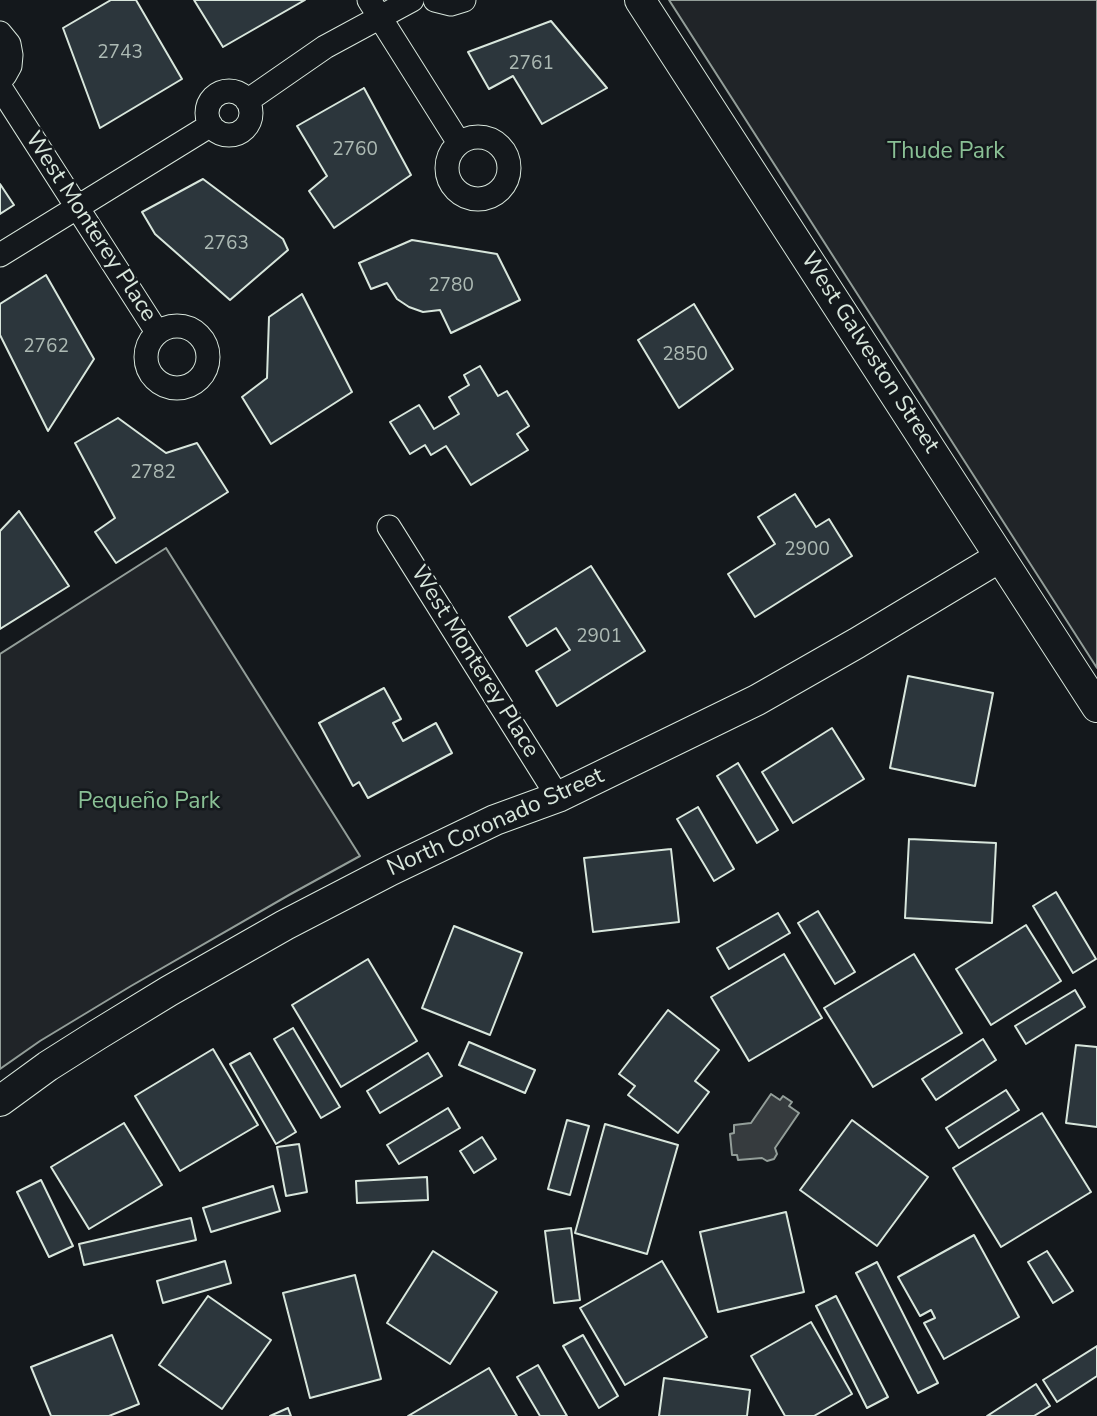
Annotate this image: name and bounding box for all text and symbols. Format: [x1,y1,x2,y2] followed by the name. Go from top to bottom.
[97,42,143,64] house number: 2743
[508,53,554,75] house number: 2761
[18,127,162,327] street label: West Monterey Place
[887,138,1005,166] park label: Thude Park
[332,139,378,161] house number: 2760
[203,233,249,255] house number: 2763
[794,247,944,459] street label: West Galveston Street
[428,275,474,297] house number: 2780
[23,336,69,358] house number: 2762
[662,344,708,366] house number: 2850
[130,462,176,484] house number: 2782
[784,539,830,561] house number: 2900
[404,561,544,763] street label: West Monterey Place
[576,626,622,648] house number: 2901
[383,763,609,883] street label: North Coronado Street
[78,788,220,816] park label: Pequeño Park

